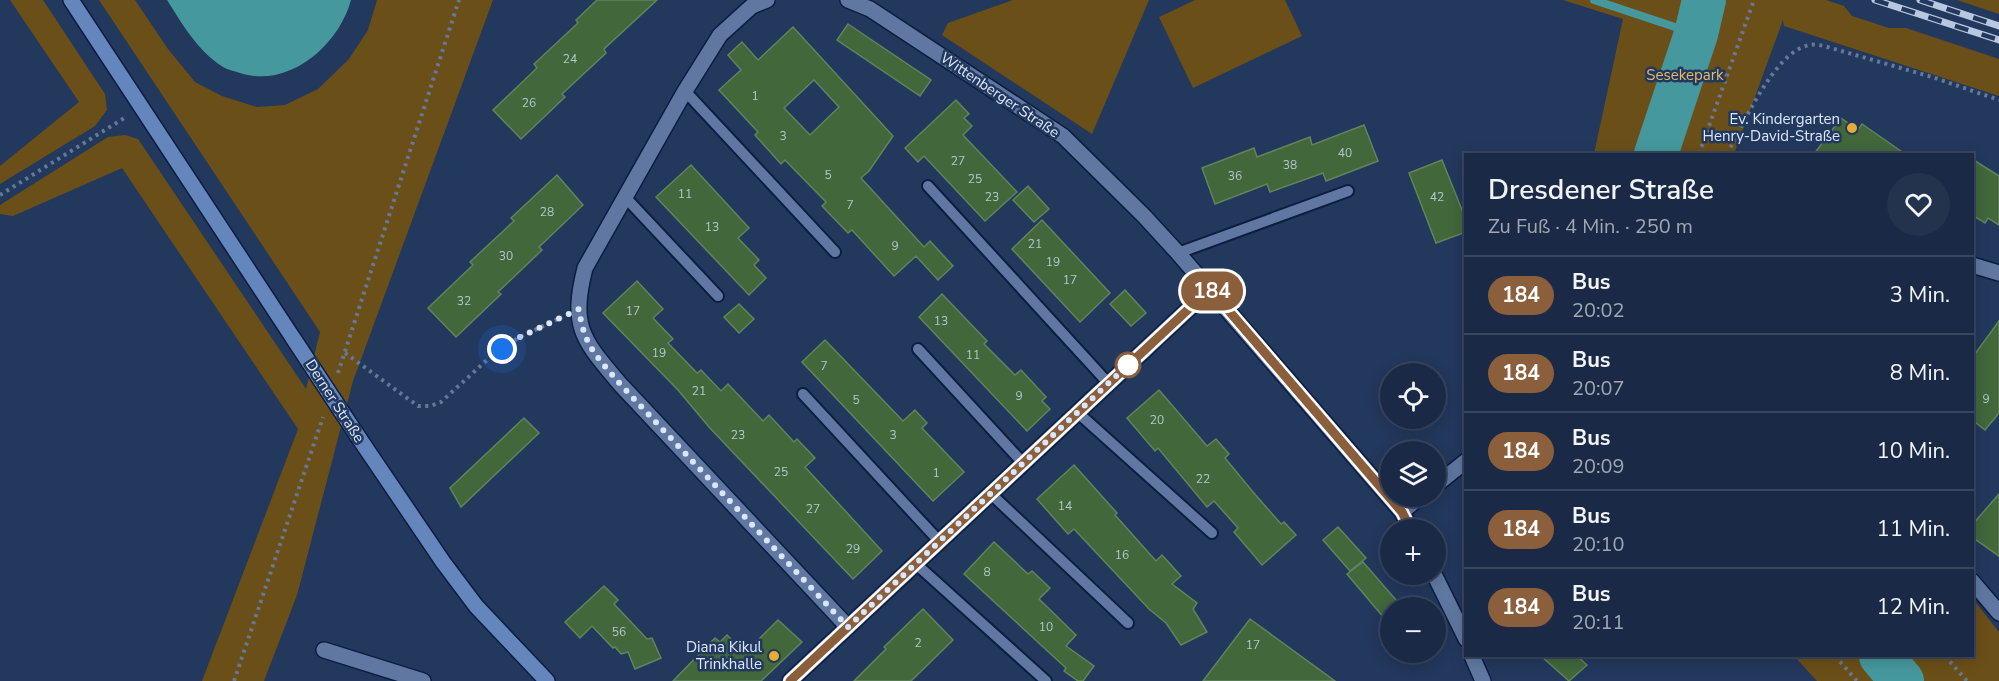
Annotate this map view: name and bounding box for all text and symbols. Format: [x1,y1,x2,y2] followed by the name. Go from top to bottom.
[937,48,1063,142] street label: Wittenberger Straße
[563,51,577,67] house number: 24
[1646,65,1724,85] park label: Sesekepark
[751,88,759,104] house number: 1
[522,95,536,111] house number: 26
[1703,109,1840,146] place label: Ev. Kindergarten Henry-David-Straße
[1845,121,1859,135] marker: Ev. Kindergarten Henry-David-Straße
[779,128,787,144] house number: 3
[1338,145,1352,161] house number: 40
[951,153,965,169] house number: 27
[1283,157,1297,173] house number: 38
[824,167,832,183] house number: 5
[1228,168,1242,184] house number: 36
[968,171,982,187] house number: 25
[1488,171,1714,209] text: Dresdener Straße
[1887,173,1950,236] button: heart
[678,186,692,202] house number: 11
[985,189,999,205] house number: 23
[1430,189,1444,205] house number: 42
[846,197,854,213] house number: 7
[540,204,554,220] house number: 28
[1488,213,1693,240] text: Zu Fuß · 4 Min. · 250 m
[705,219,719,235] house number: 13
[1028,236,1042,252] house number: 21
[891,238,899,254] house number: 9
[499,248,513,264] house number: 30
[1046,254,1060,270] house number: 19
[1572,267,1611,297] text: Bus
[1063,272,1077,288] house number: 17
[1178,272,1246,310] line badge: 184
[1193,277,1231,305] text: 184
[1890,280,1950,310] text: 3 Min.
[1502,281,1540,309] text: 184
[457,293,471,309] house number: 32
[1572,297,1625,324] text: 20:02
[626,303,640,319] house number: 17
[934,313,948,329] house number: 13
[487,334,517,364] your location
[652,345,666,361] house number: 19
[1572,345,1611,375] text: Bus
[966,347,980,363] house number: 11
[1115,352,1141,378] unlabelled marker
[301,356,369,446] street label: Derner Straße
[820,358,828,374] house number: 7
[1890,358,1950,388] text: 8 Min.
[1502,359,1540,387] text: 184
[1380,363,1446,663] map controls
[1380,363,1446,429] button: locate
[1572,375,1625,402] text: 20:07
[692,383,706,399] house number: 21
[1015,388,1023,404] house number: 9
[1982,391,1990,407] house number: 9
[852,392,860,408] house number: 5
[1150,412,1164,428] house number: 20
[1572,423,1611,453] text: Bus
[731,427,745,443] house number: 23
[889,427,897,443] house number: 3
[1877,436,1950,466] text: 10 Min.
[1502,437,1540,465] text: 184
[1380,441,1446,507] button: layers
[1572,453,1625,480] text: 20:09
[774,464,788,480] house number: 25
[932,465,940,481] house number: 1
[1196,471,1210,487] house number: 22
[1058,498,1072,514] house number: 14
[806,501,820,517] house number: 27
[1572,501,1611,531] text: Bus
[1877,514,1950,544] text: 11 Min.
[1502,515,1540,543] text: 184
[1380,519,1446,585] button: +
[1572,531,1625,558] text: 20:10
[846,541,860,557] house number: 29
[1115,547,1129,563] house number: 16
[983,564,991,580] house number: 8
[1572,579,1611,609] text: Bus
[1877,592,1950,622] text: 12 Min.
[1502,593,1540,621] text: 184
[1380,597,1446,663] button: −
[1572,609,1625,636] text: 20:11
[1039,619,1053,635] house number: 10
[612,624,626,640] house number: 56
[914,635,922,651] house number: 2
[686,637,763,674] place label: Diana Kikul Trinkhalle
[1246,637,1260,653] house number: 17
[767,649,781,663] marker: Diana Kikul Trinkhalle

